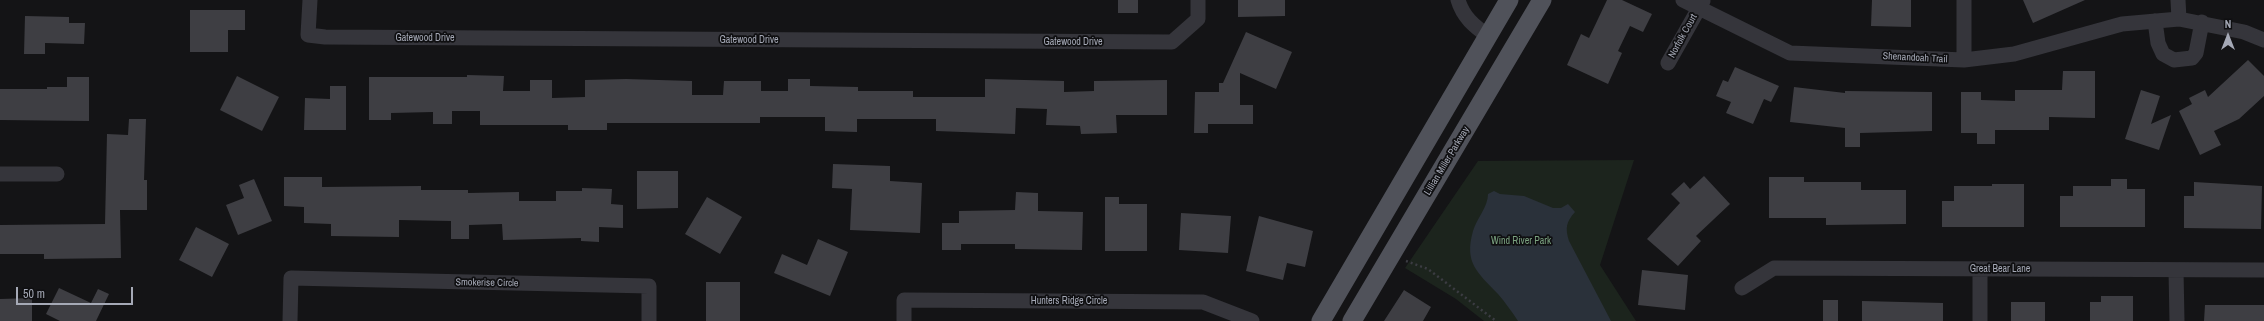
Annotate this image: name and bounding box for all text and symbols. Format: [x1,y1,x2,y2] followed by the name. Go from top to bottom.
[1666,12,1700,60] street label: Norfolk Court
[2208,16,2248,56] north arrow
[2225,17,2231,31] text: N
[395,32,455,44] street label: Gatewood Drive
[719,34,779,46] street label: Gatewood Drive
[1043,36,1103,48] street label: Gatewood Drive
[1882,50,1948,66] street label: Shenandoah Trail
[1422,125,1472,197] street label: Lillian Miller Parkway
[1491,235,1551,247] park label: Wind River Park
[1970,263,2030,275] street label: Great Bear Lane
[455,276,519,290] street label: Smokerise Circle
[18,279,135,305] scale bar
[23,286,45,302] text: 50 m
[1031,295,1107,307] street label: Hunters Ridge Circle

